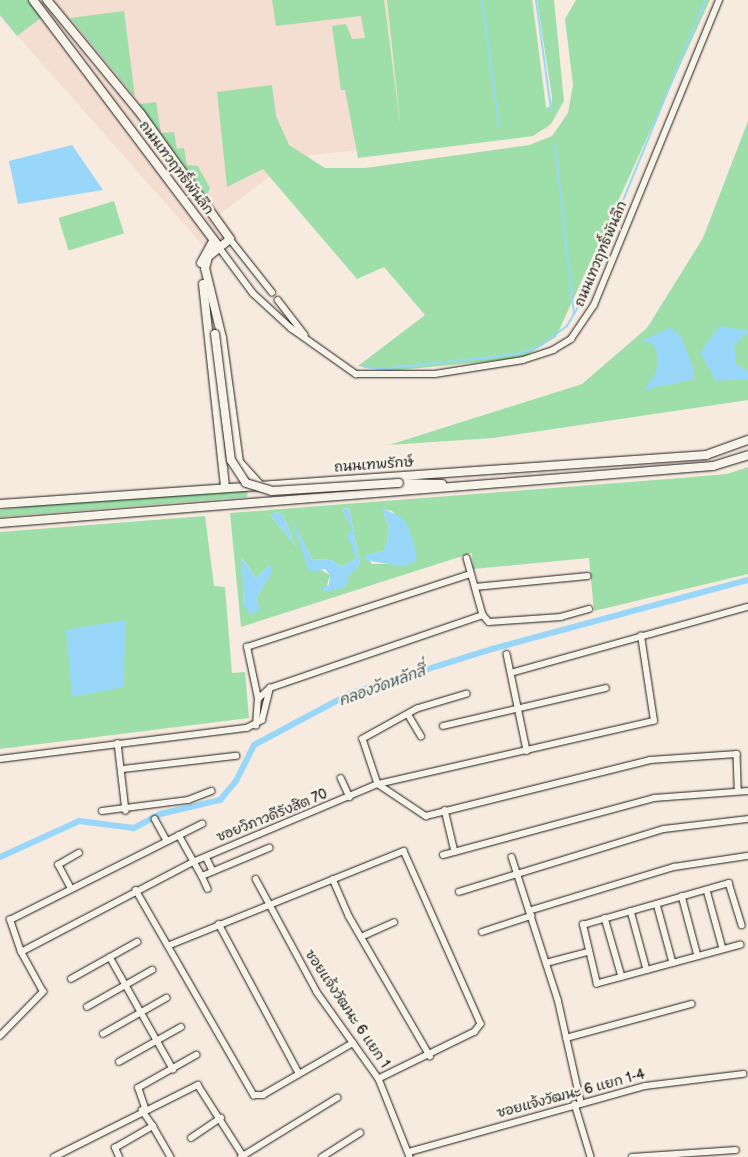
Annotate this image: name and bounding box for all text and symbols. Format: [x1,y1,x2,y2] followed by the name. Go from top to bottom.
[135,118,217,218] street label: ถนนเทวฤทธิ์พันลึก
[571,199,631,309] street label: ถนนเทวฤทธิ์พันลึก
[334,454,414,476] street label: ถนนเทพรักษ์
[336,662,428,710] water label: คลองวัดหลักสี่
[214,786,330,846] street label: ซอยวิภาวดีรังสิต 70
[301,947,393,1071] street label: ซอยแจ้งวัฒนะ 6 แยก 1
[495,1066,647,1122] street label: ซอยแจ้งวัฒนะ 6 แยก 1-4

